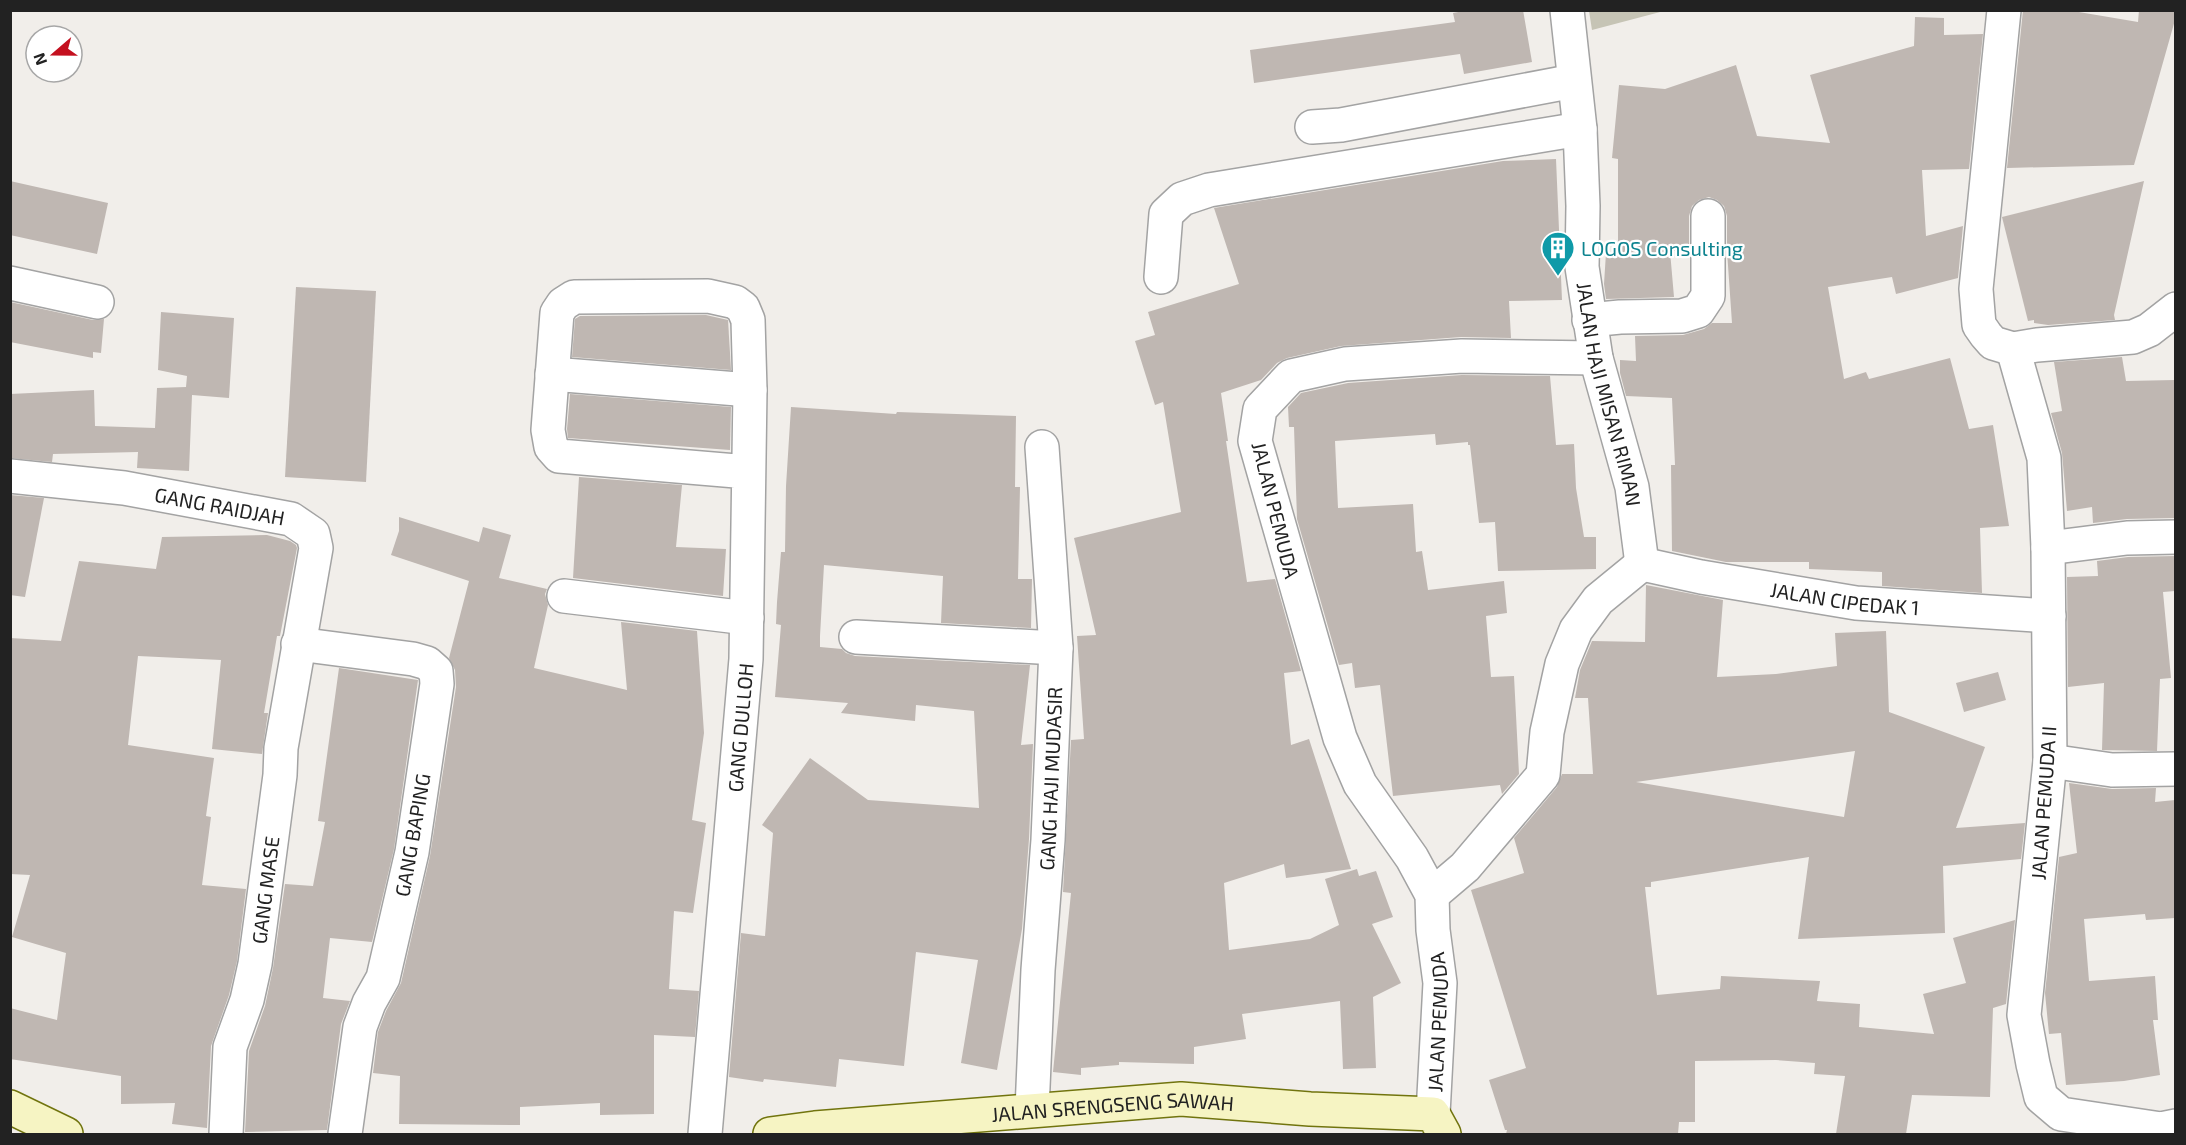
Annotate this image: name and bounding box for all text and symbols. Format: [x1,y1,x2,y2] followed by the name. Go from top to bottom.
[24,24,84,84] north arrow
[29,51,50,68] text: N
[1540,230,1576,277] building icon: LOGOS Consulting
[1581,236,1743,260] place label: LOGOS Consulting
[1572,280,1646,507] street label: JALAN HAJI MISAN RIMAN
[1247,439,1305,581] street label: JALAN PEMUDA
[153,482,287,530] street label: GANG RAIDJAH
[1769,577,1920,619] street label: JALAN CIPEDAK 1
[723,662,758,793] street label: GANG DULLOH
[1034,686,1066,871] street label: GANG HAJI MUDASIR
[2026,725,2060,881] street label: JALAN PEMUDA II
[389,772,435,898] street label: GANG BAPING
[246,835,284,945] street label: GANG MASE
[1422,950,1452,1093] street label: JALAN PEMUDA
[990,1087,1235,1126] street label: JALAN SRENGSENG SAWAH

